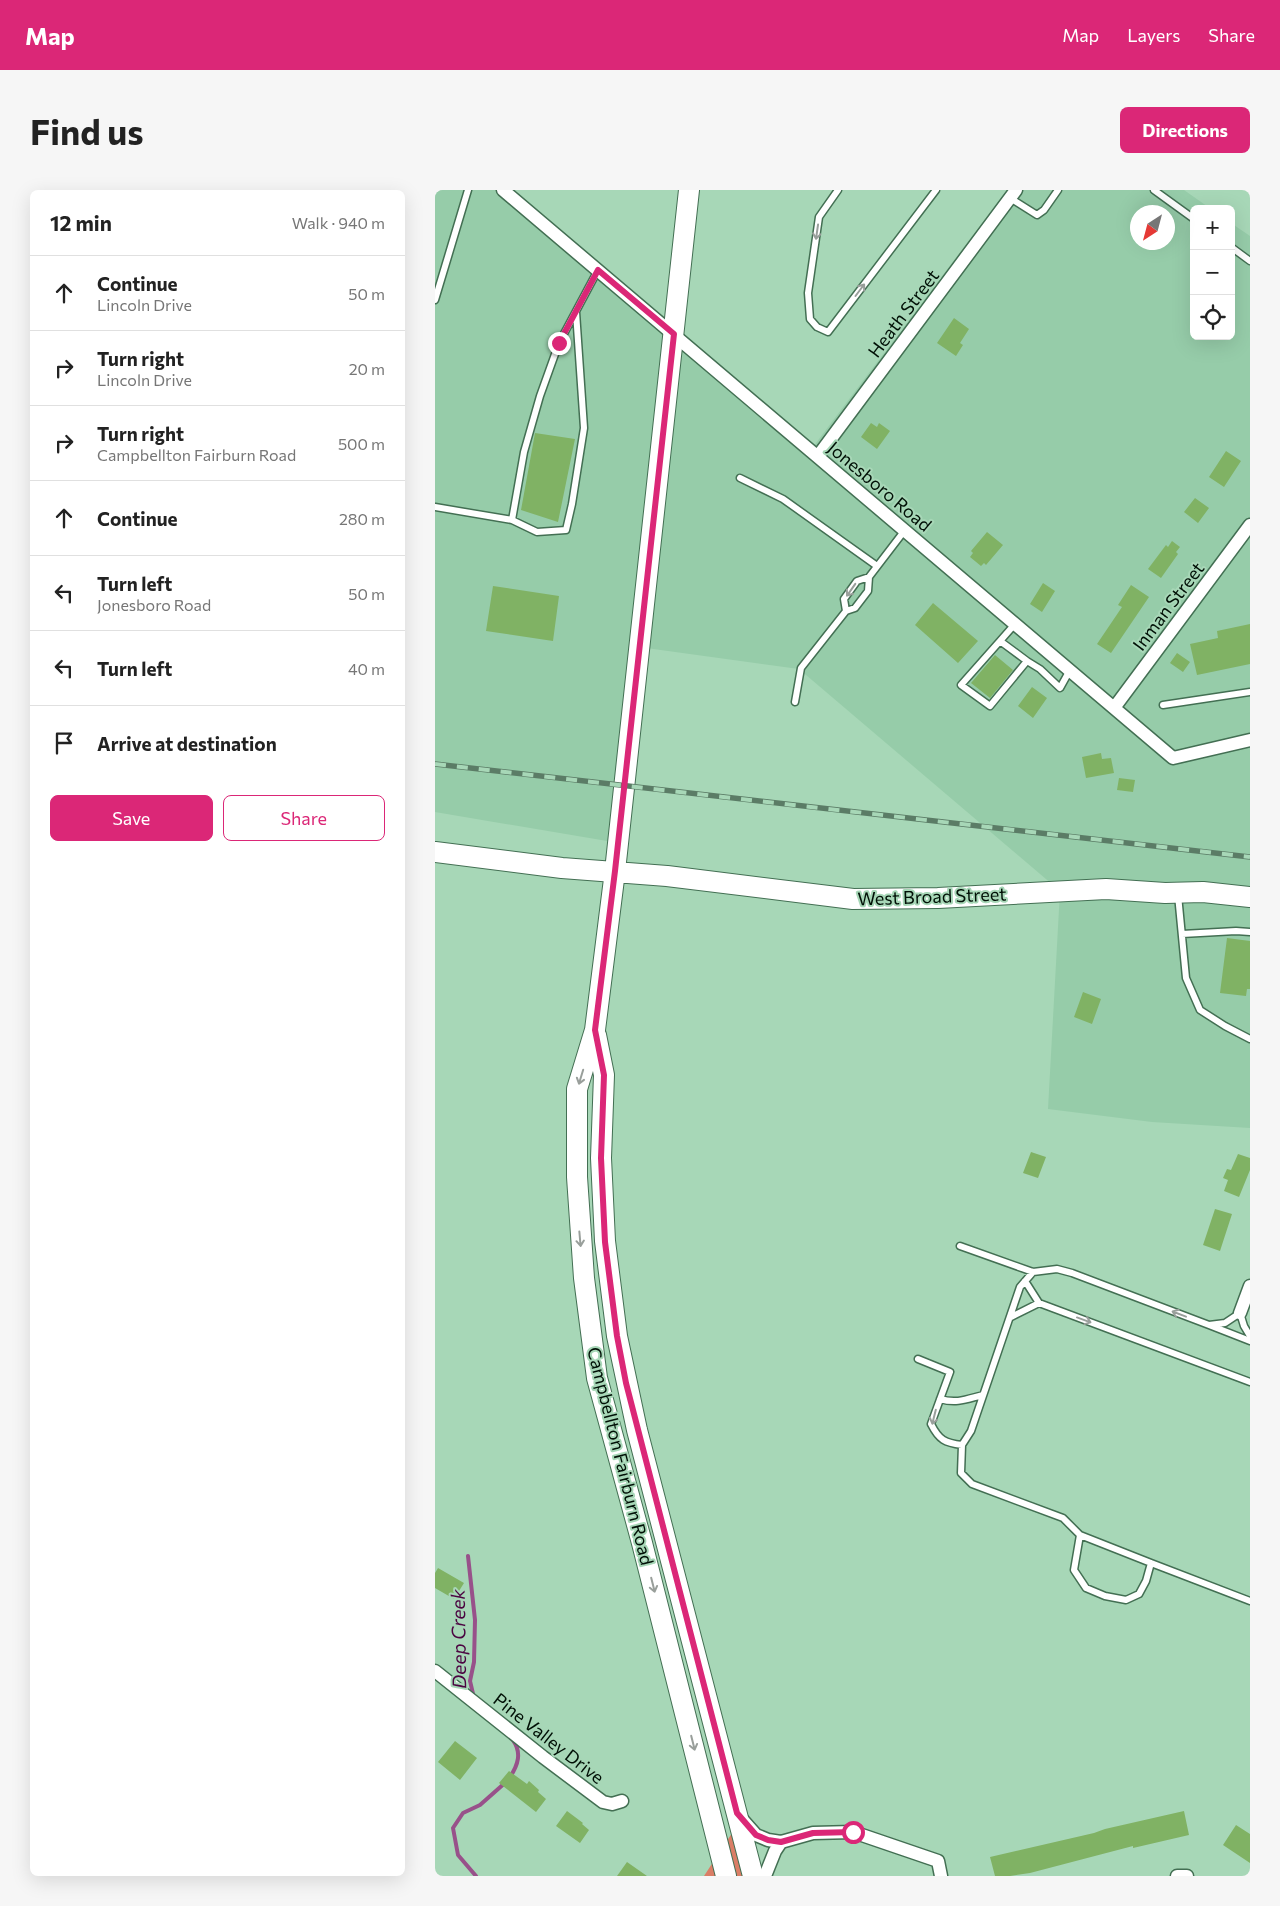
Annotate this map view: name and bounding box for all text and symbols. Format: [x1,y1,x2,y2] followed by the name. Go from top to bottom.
[25,21,75,50] text: Map
[1062,24,1099,46] text: Map
[1127,24,1180,46] text: Layers
[1208,24,1255,46] text: Share
[1120,107,1250,153] button: Directions
[30,109,144,152] text: Find us
[1130,205,1175,250] north arrow
[1190,205,1235,340] map controls
[1190,205,1235,250] button: +
[50,210,112,235] text: 12 min
[292,213,385,232] text: Walk · 940 m
[812,224,822,240] one-way arrow
[1190,250,1235,295] button: −
[863,265,943,361] street label: Heath Street
[97,272,177,295] text: Continue
[50,279,78,307] icon: ahead
[348,284,385,303] text: 50 m
[854,284,865,297] one-way arrow
[97,295,192,314] text: Lincoln Drive
[1190,295,1235,340] button: locate
[548,332,571,355] route end
[97,347,184,370] text: Turn right
[50,354,78,382] icon: right
[349,359,385,378] text: 20 m
[97,370,192,389] text: Lincoln Drive
[97,422,184,445] text: Turn right
[50,429,78,457] icon: right
[338,434,385,453] text: 500 m
[824,436,936,536] street label: Jonesboro Road
[97,445,296,464] text: Campbellton Fairburn Road
[50,504,78,532] icon: ahead
[97,507,177,530] text: Continue
[339,509,385,528] text: 280 m
[1128,557,1208,655] street label: Inman Street
[97,572,172,595] text: Turn left
[50,579,78,607] icon: left
[846,582,856,596] one-way arrow
[348,584,385,603] text: 50 m
[97,595,211,614] text: Jonesboro Road
[50,654,78,682] icon: left
[97,657,172,680] text: Turn left
[348,659,385,678] text: 40 m
[50,729,78,757] icon: arrive
[97,732,277,755] text: Arrive at destination
[50,795,213,841] button: Save
[223,795,385,841] button: Share
[857,882,1007,910] street label: West Broad Street
[576,1068,585,1084] one-way arrow
[576,1230,585,1246] one-way arrow
[1172,1308,1187,1318] one-way arrow
[1076,1316,1092,1325] one-way arrow
[583,1345,659,1567] street label: Campbellton Fairburn Road
[929,1409,938,1425] one-way arrow
[649,1577,658,1593] one-way arrow
[446,1588,470,1689] water label: Deep Creek
[489,1688,609,1788] street label: Pine Valley Drive
[688,1734,698,1750] one-way arrow
[842,1821,865,1844] route start

